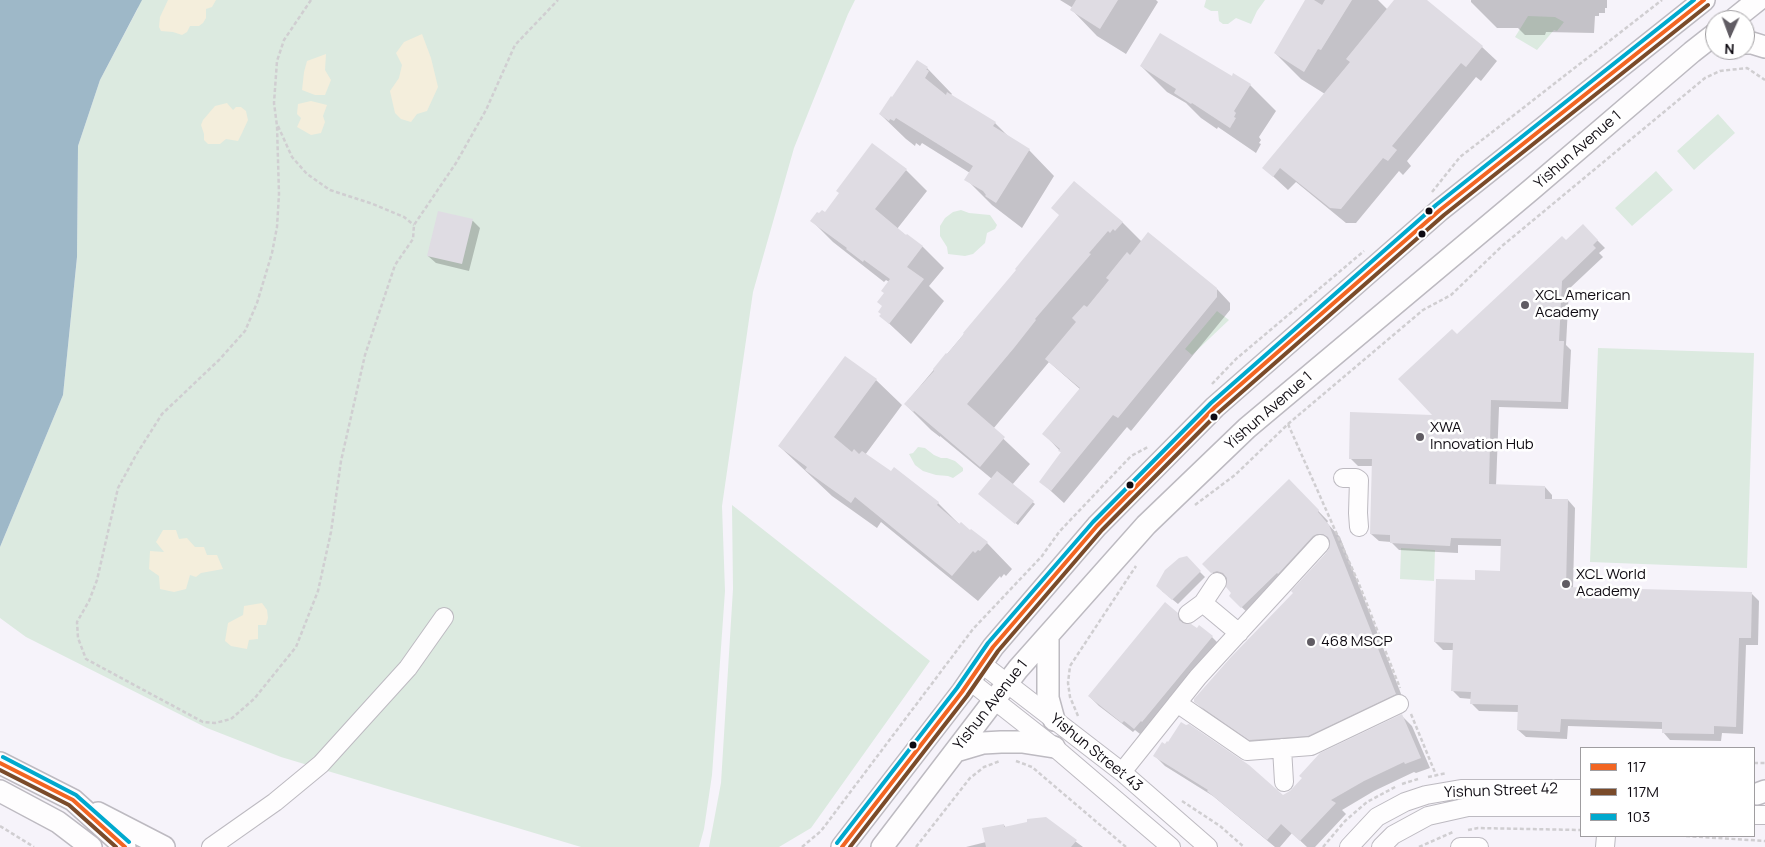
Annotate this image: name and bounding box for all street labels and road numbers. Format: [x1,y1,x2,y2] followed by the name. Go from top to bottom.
[1531,107,1625,193] street label: Yishun Avenue 1
[1222,368,1316,454] street label: Yishun Avenue 1
[950,656,1032,754] street label: Yishun Avenue 1
[1046,710,1146,796] street label: Yishun Street 43
[1444,780,1558,802] street label: Yishun Street 42

